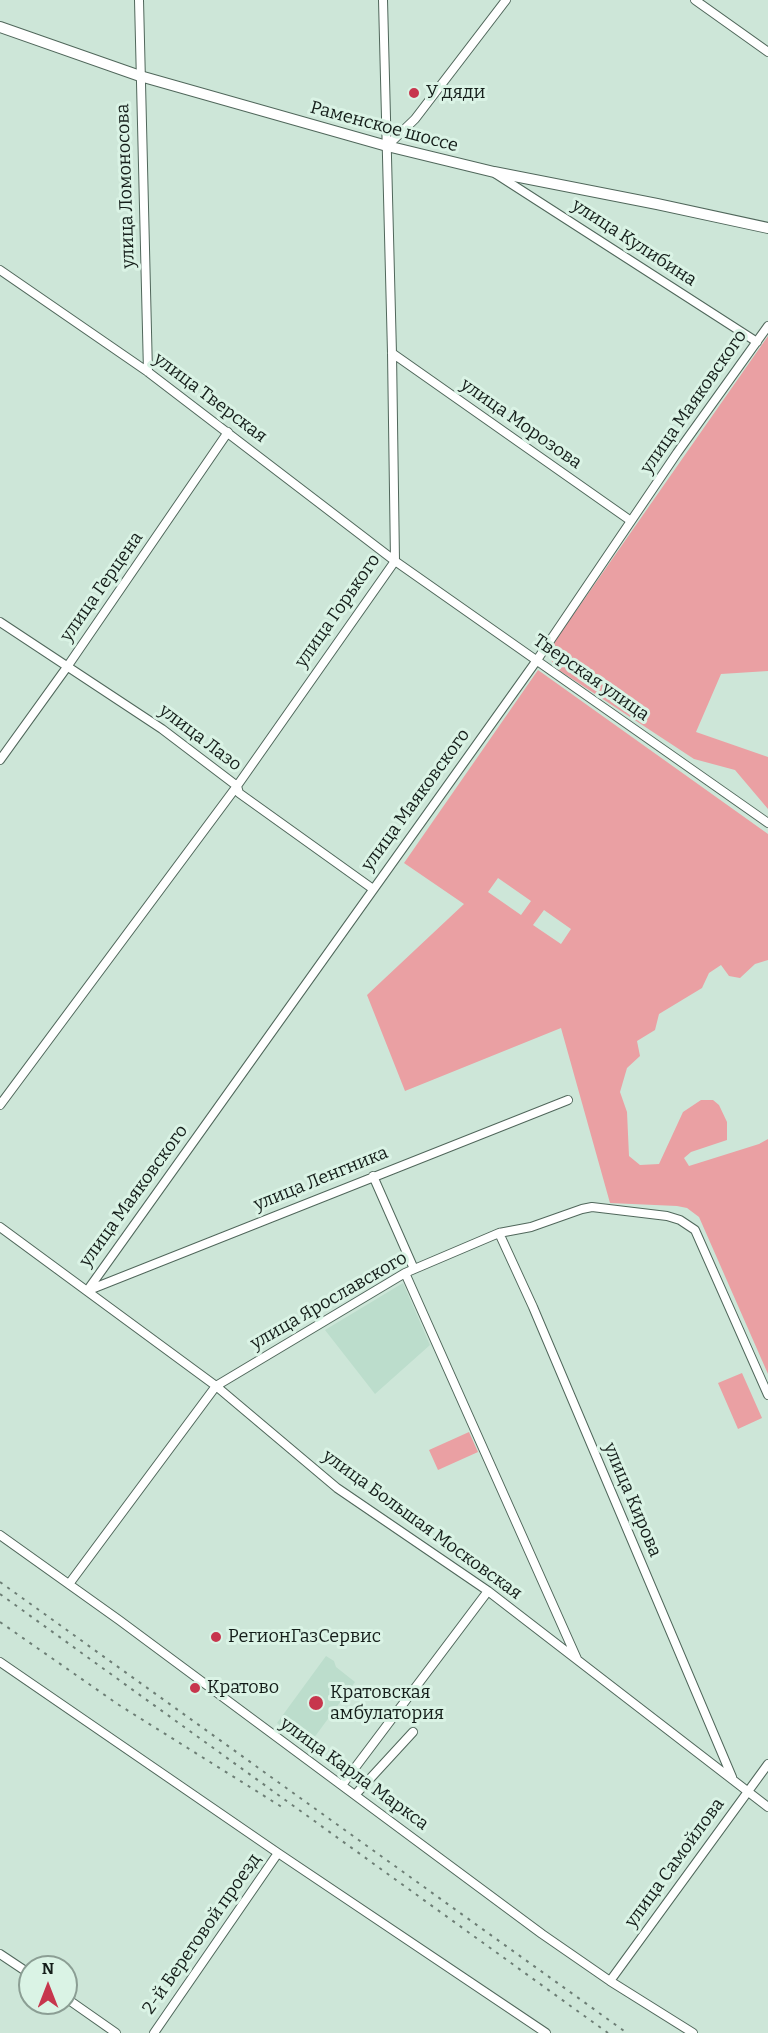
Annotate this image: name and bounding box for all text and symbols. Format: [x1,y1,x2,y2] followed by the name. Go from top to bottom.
[426,82,485,104] place label: У дяди
[407,86,421,100] marker: У дяди
[308,97,460,157] street label: Раменское шоссе
[112,103,140,269] street label: улица Ломоносова
[568,195,700,291] street label: улица Кулибина
[636,326,752,478] street label: улица Маяковского
[149,348,271,448] street label: улица Тверская
[456,374,586,474] street label: улица Морозова
[56,528,148,646] street label: улица Герцена
[291,550,385,672] street label: улица Горького
[529,630,653,726] street label: Тверская улица
[154,700,246,776] street label: улица Лазо
[357,725,475,875] street label: улица Маяковского
[75,1121,193,1271] street label: улица Маяковского
[251,1142,391,1216] street label: улица Ленгника
[247,1247,411,1355] street label: улица Ярославского
[598,1440,666,1560] street label: улица Кирова
[318,1445,526,1605] street label: улица Большая Московская
[228,1626,381,1648] place label: РегионГазСервис
[209,1630,223,1644] marker: РегионГазСервис
[207,1677,279,1699] place label: Кратово
[188,1681,202,1695] marker: Кратово
[330,1682,444,1724] place label: Кратовская амбулатория
[307,1694,325,1712] marker: Кратовская амбулатория
[276,1713,432,1835] street label: улица Карла Маркса
[621,1794,729,1932] street label: улица Самойлова
[138,1849,266,2019] street label: 2-й Береговой проезд
[18,1955,78,2015] north arrow
[42,1959,54,1978] text: N

